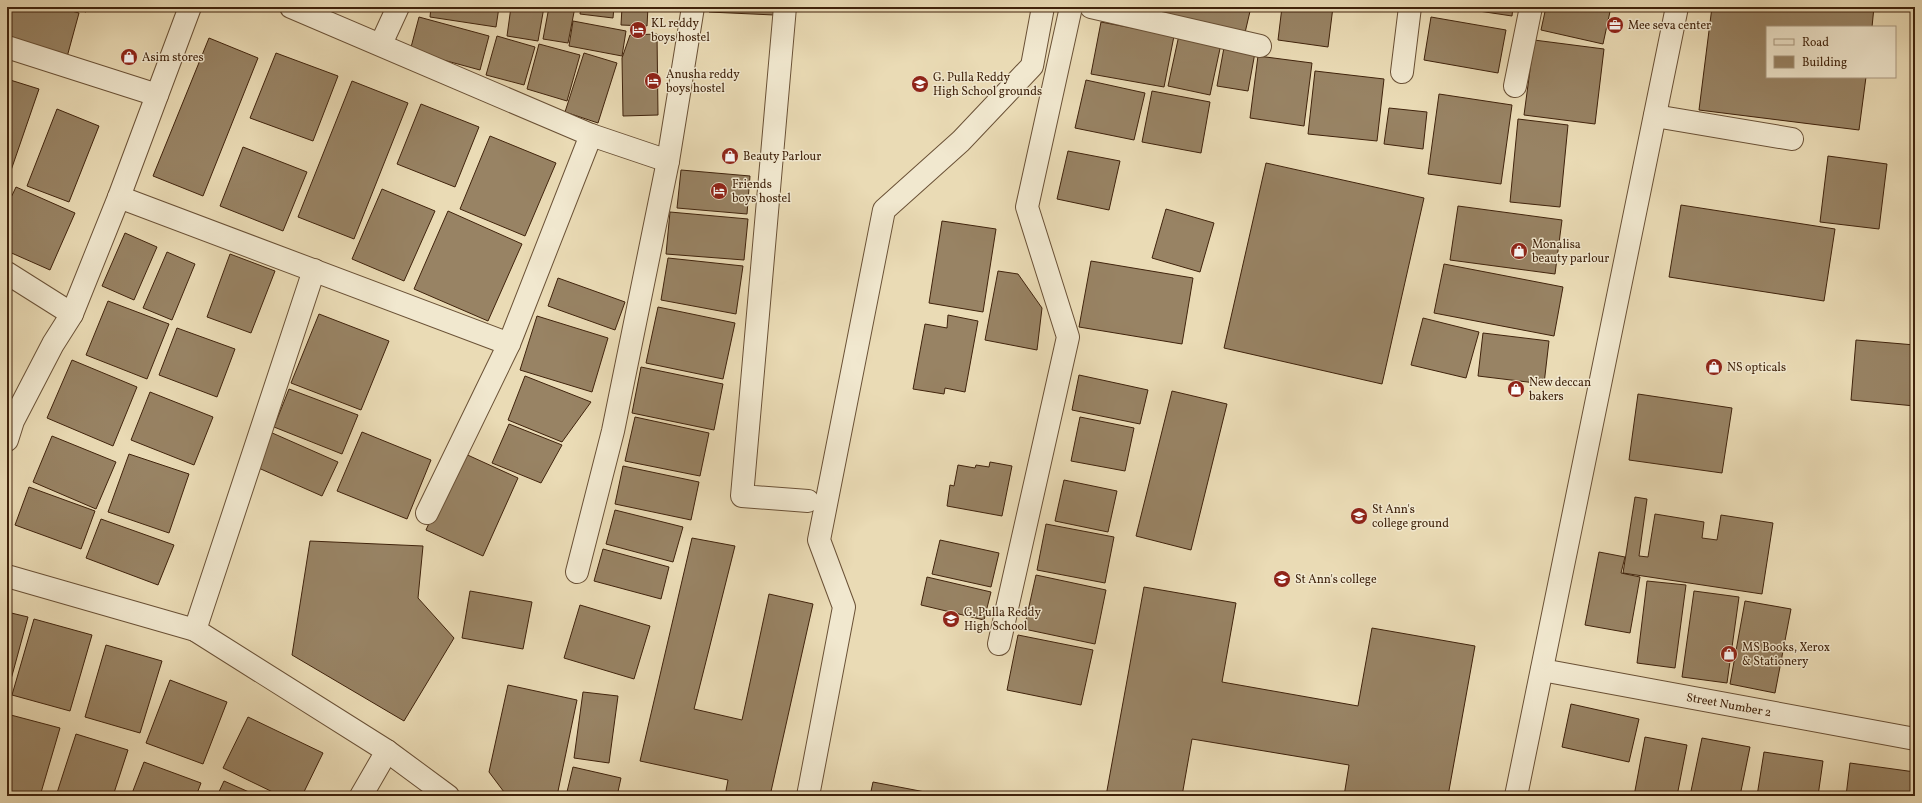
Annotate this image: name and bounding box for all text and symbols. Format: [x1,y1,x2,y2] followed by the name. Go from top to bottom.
[1605,15,1625,35] office icon: Mee seva center
[651,16,710,46] place label: KL reddy boys hostel
[1628,18,1711,34] place label: Mee seva center
[628,20,648,40] hotel icon: KL reddy boys hostel
[1766,26,1896,78] legend
[1802,35,1829,51] text: Road
[119,47,139,67] shop icon: Asim stores
[142,50,204,66] place label: Asim stores
[1802,55,1847,71] text: Building
[666,67,740,97] place label: Anusha reddy boys hostel
[933,70,1042,100] place label: G. Pulla Reddy High School grounds
[643,71,663,91] hotel icon: Anusha reddy boys hostel
[910,74,930,94] school or university icon: G. Pulla Reddy High School grounds
[720,146,740,166] shop icon: Beauty Parlour
[743,149,821,165] place label: Beauty Parlour
[732,177,791,207] place label: Friends boys hostel
[709,181,729,201] hotel icon: Friends boys hostel
[1532,237,1609,267] place label: Monalisa beauty parlour
[1509,241,1529,261] shop icon: Monalisa beauty parlour
[1704,357,1724,377] shop icon: NS opticals
[1727,360,1786,376] place label: NS opticals
[1529,375,1591,405] place label: New deccan bakers
[1506,379,1526,399] shop icon: New deccan bakers
[1372,502,1449,532] place label: St Ann's college ground
[1349,506,1369,526] school or university icon: St Ann's college ground
[1272,569,1292,589] school or university icon: St Ann's college
[1295,572,1377,588] place label: St Ann's college
[964,605,1041,635] place label: G. Pulla Reddy High School
[941,609,961,629] school or university icon: G. Pulla Reddy High School
[1742,640,1830,670] place label: MS Books, Xerox & Stationery
[1719,644,1739,664] shop icon: MS Books, Xerox & Stationery
[1685,690,1773,721] street label: Street Number 2

